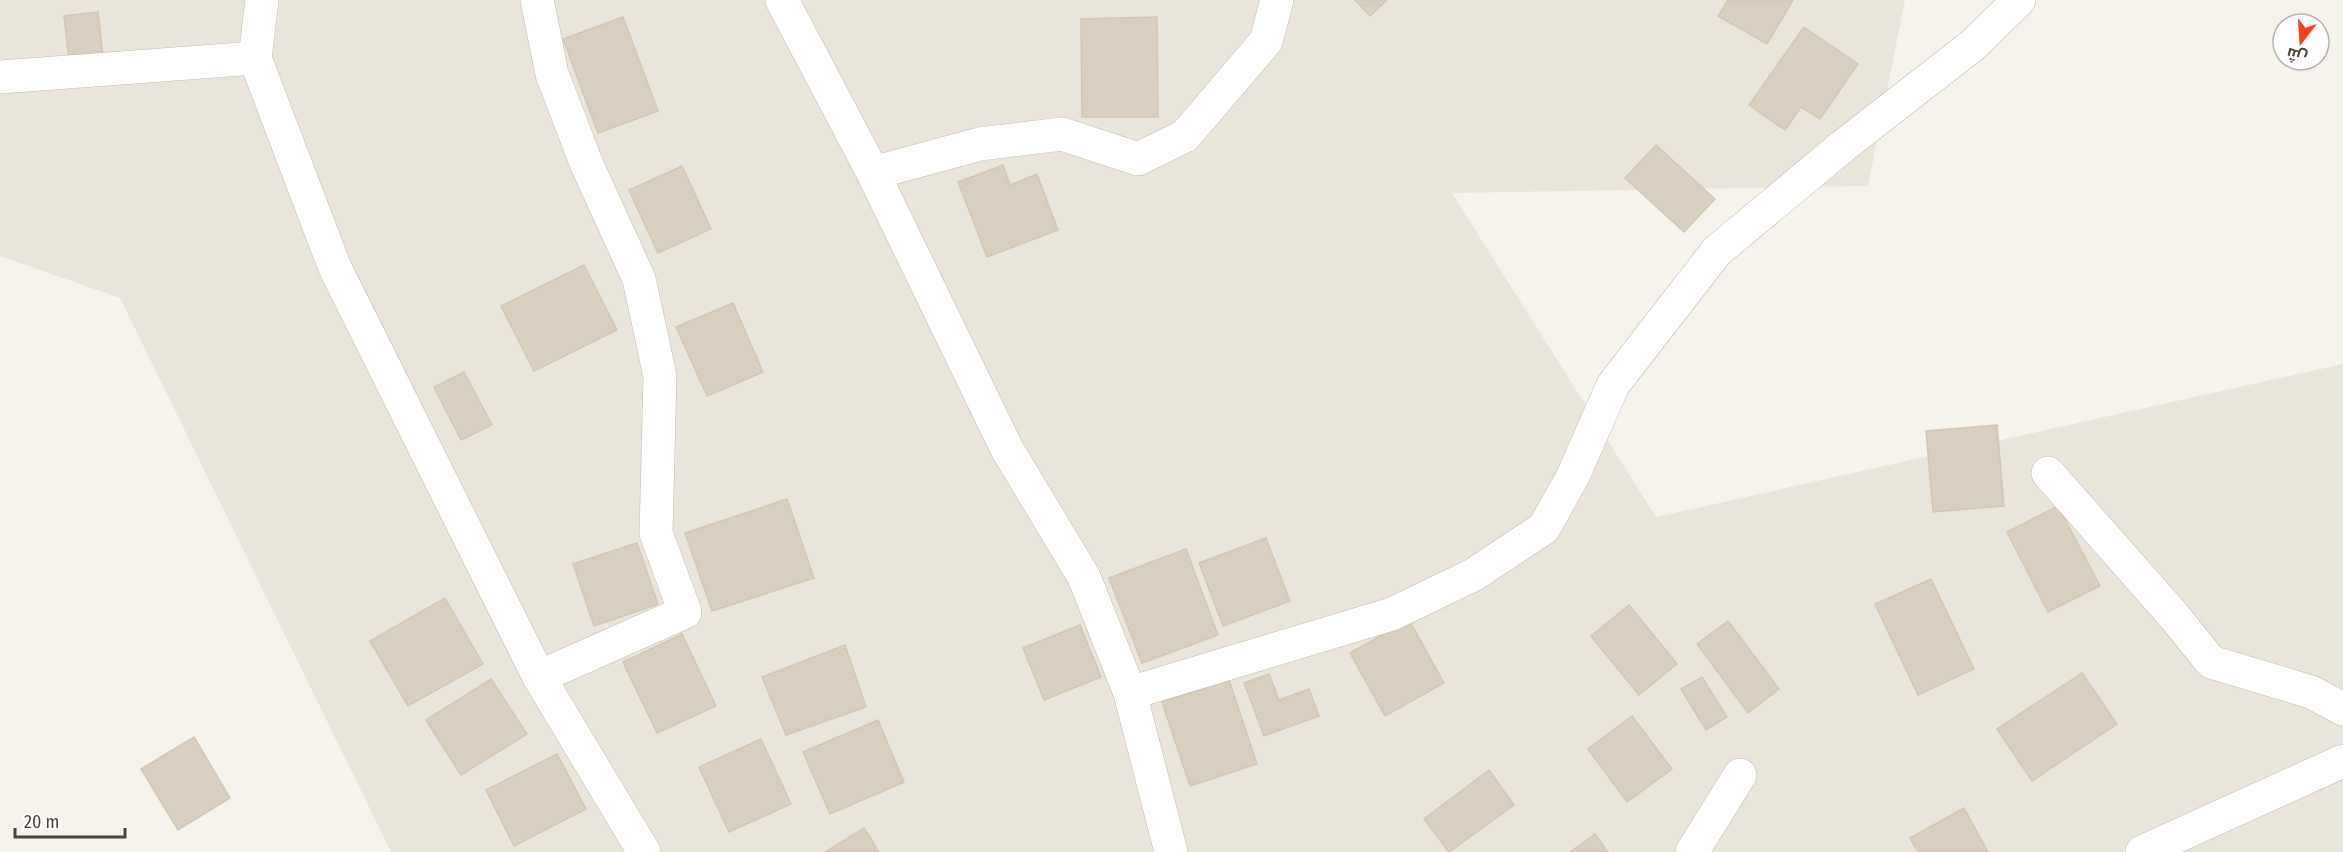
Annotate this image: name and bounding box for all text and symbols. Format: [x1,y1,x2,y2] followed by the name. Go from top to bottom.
[2271,12,2331,72] north arrow
[2284,44,2309,68] text: ش
[15,801,124,839] scale bar
[24,811,59,833] text: 20 m

